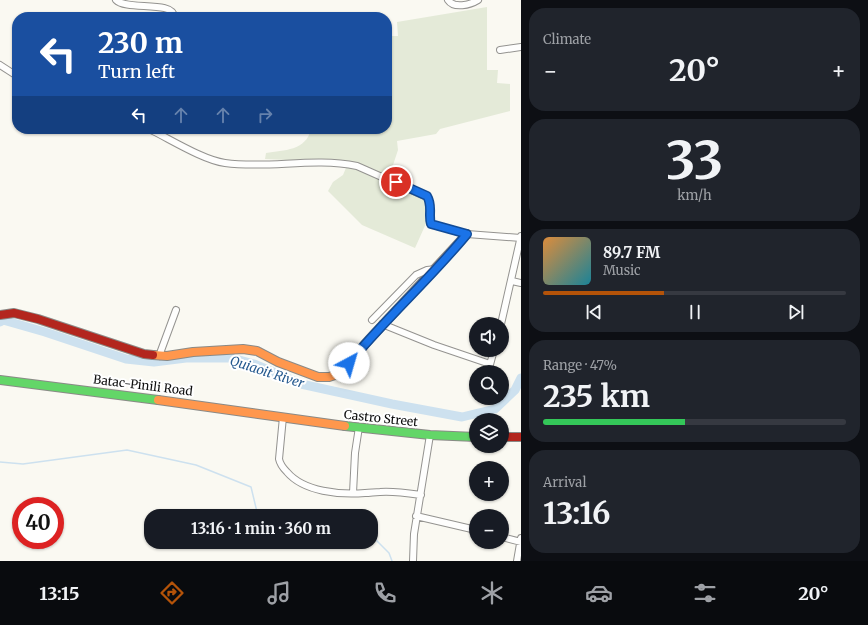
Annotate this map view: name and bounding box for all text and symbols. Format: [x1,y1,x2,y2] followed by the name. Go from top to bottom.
[98,25,183,61] text: 230 m
[32,28,84,80] icon: left
[543,31,591,48] text: Climate
[669,51,720,89] text: 20°
[543,57,558,85] text: −
[831,57,846,85] text: +
[98,60,175,83] text: Turn left
[128,104,150,126] icon: left
[170,104,192,126] icon: ahead
[212,104,234,126] icon: ahead
[254,104,276,126] icon: right
[666,128,723,193] text: 33
[379,165,413,199] pin
[385,171,407,193] icon: arrive
[677,187,712,204] text: km/h
[603,243,660,262] text: 89.7 FM
[603,262,641,279] text: Music
[583,301,605,323] icon: previous
[684,301,706,323] icon: pause
[785,301,807,323] icon: next
[469,317,509,549] map controls
[469,317,509,357] button: sound
[328,342,370,384] position arrow
[228,352,307,392] water label: Quiaoit River
[543,357,617,374] text: Range · 47%
[469,365,509,405] button: search
[92,371,194,399] street label: Batac-Pinili Road
[543,377,650,415] text: 235 km
[343,407,419,429] street label: Castro Street
[469,413,509,453] button: layers
[469,461,509,501] button: +
[543,474,586,491] text: Arrival
[543,494,610,532] text: 13:16
[12,497,64,549] speed limit sign: 40
[469,509,509,549] button: −
[191,519,331,538] text: 13:16 · 1 min · 360 m
[158,579,186,607] icon: directions
[265,579,293,607] icon: music
[371,579,399,607] icon: phone
[478,579,506,607] icon: climate
[585,579,613,607] icon: car
[691,579,719,607] icon: filters
[39,582,79,605] text: 13:15
[798,582,829,605] text: 20°

